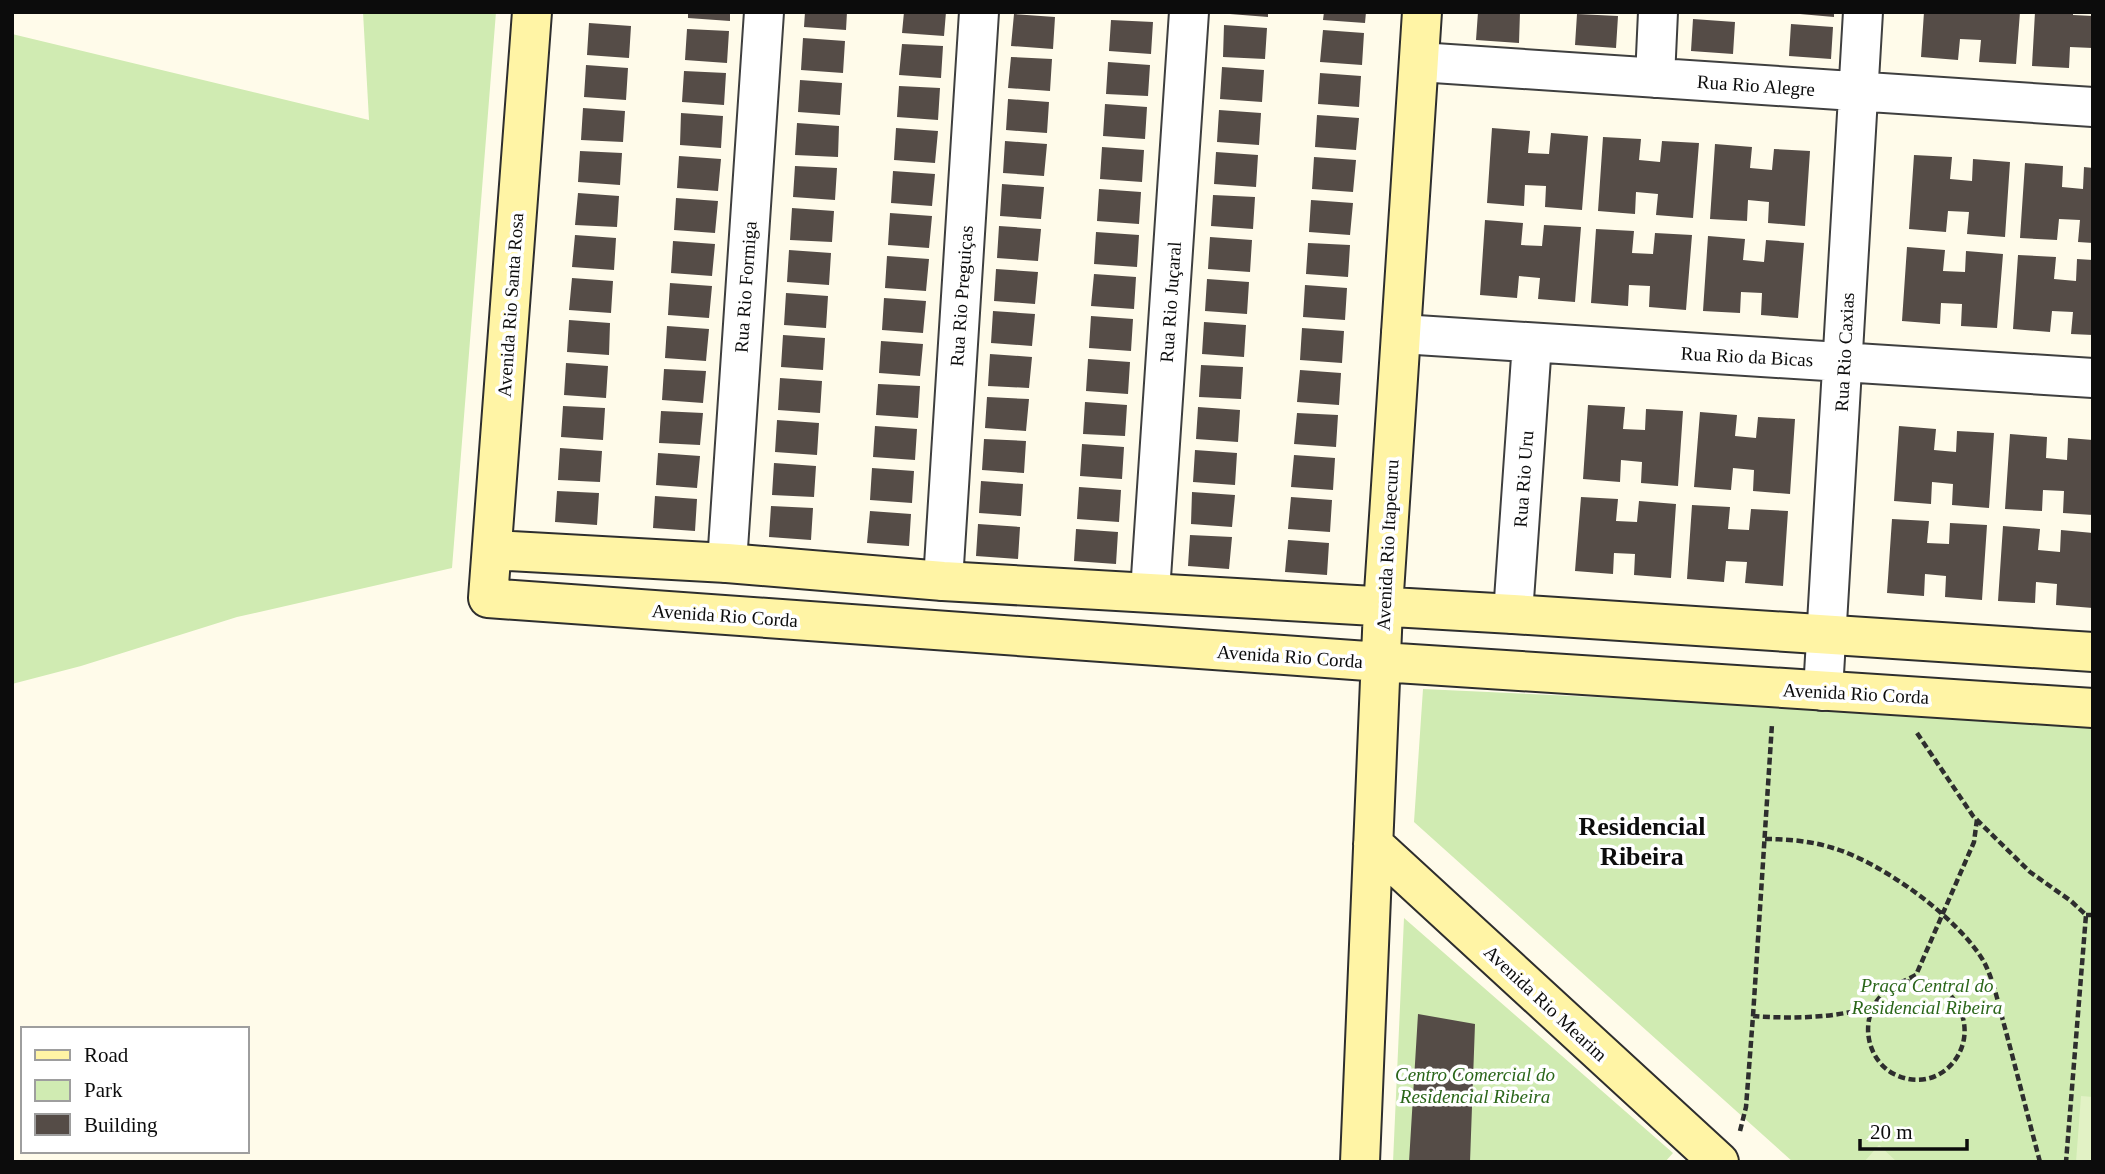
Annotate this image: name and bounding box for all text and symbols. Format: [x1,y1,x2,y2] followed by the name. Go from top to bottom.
[1696,71,1816,100] street label: Rua Rio Alegre
[494,212,527,398] street label: Avenida Rio Santa Rosa
[730,220,761,354] street label: Rua Rio Formiga
[946,225,977,367] street label: Rua Rio Preguiças
[1156,241,1185,363] street label: Rua Rio Juçaral
[1831,292,1858,412] street label: Rua Rio Caxias
[1680,343,1814,370] street label: Rua Rio da Bicas
[1510,429,1537,528] street label: Rua Rio Uru
[1373,458,1403,631] street label: Avenida Rio Itapecuru
[651,600,799,631] street label: Avenida Rio Corda
[1216,641,1364,672] street label: Avenida Rio Corda
[1782,679,1930,708] street label: Avenida Rio Corda
[1578,812,1706,871] district label: Residencial Ribeira
[1480,941,1612,1066] street label: Avenida Rio Mearim
[1851,975,2002,1018] park label: Praça Central do Residencial Ribeira
[21,1027,248,1153] legend
[84,1043,129,1067] text: Road
[1395,1064,1555,1107] park label: Centro Comercial do Residencial Ribeira
[84,1078,123,1102] text: Park
[1860,1108,1967,1152] scale bar
[84,1113,158,1137] text: Building
[1870,1120,1913,1144] text: 20 m

